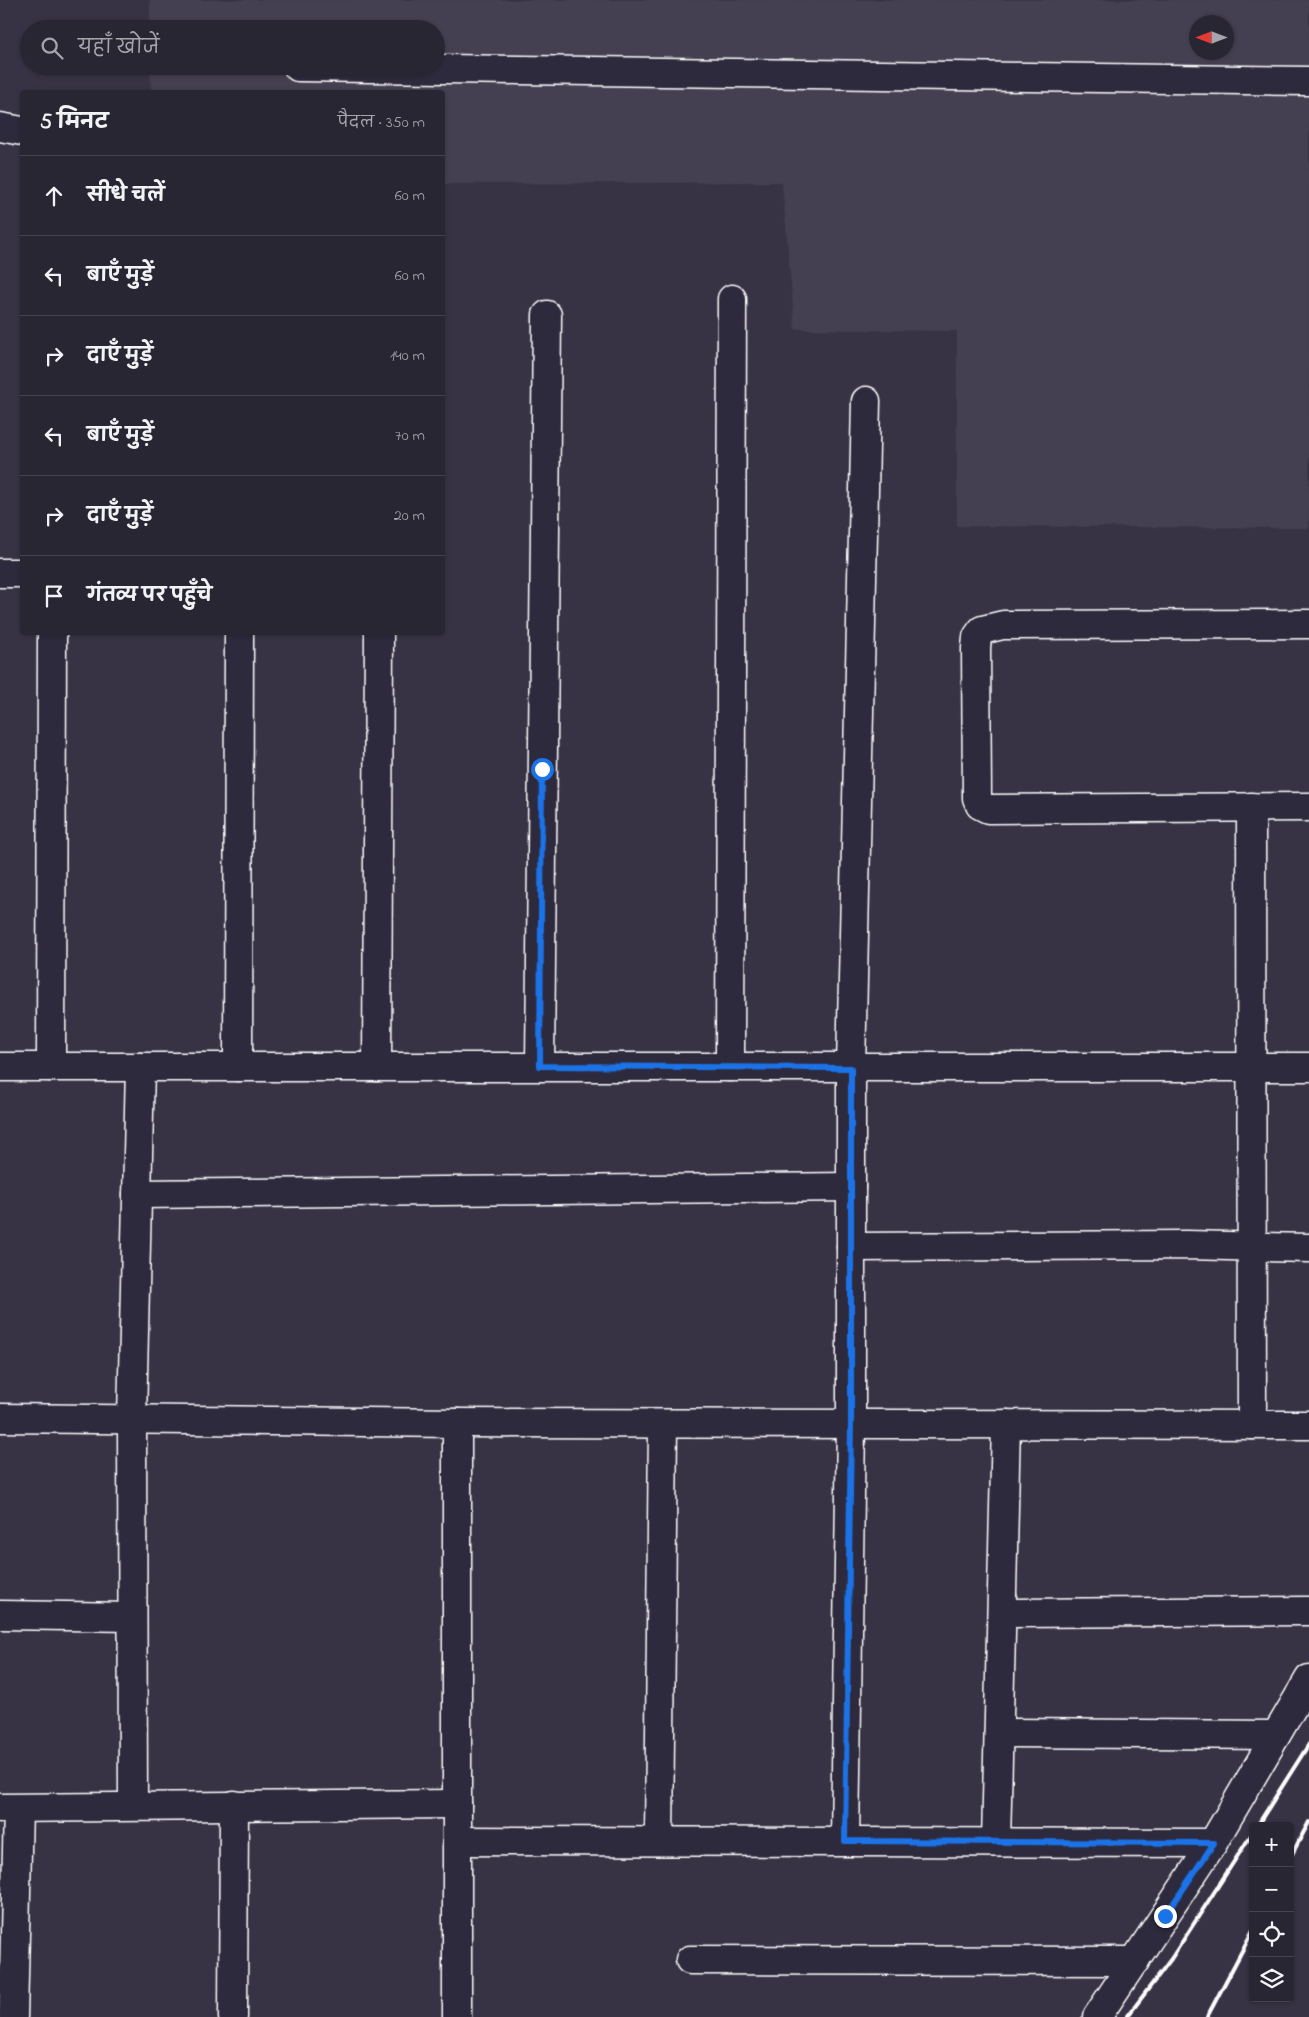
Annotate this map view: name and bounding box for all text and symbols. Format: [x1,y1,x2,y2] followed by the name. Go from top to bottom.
[1189,15,1234,60] north arrow
[20,20,445,75] search box
[38,34,66,62] icon: search
[78,35,160,62] text: यहाँ खोजें
[40,108,108,138] text: 5 मिनट
[337,111,425,135] text: पैदल · 350 m
[40,182,68,210] icon: ahead
[87,183,165,210] text: सीधे चलें
[395,184,425,208] text: 60 m
[40,262,68,290] icon: left
[87,263,154,290] text: बाएँ मुड़ें
[395,264,425,288] text: 60 m
[40,342,68,370] icon: right
[87,343,153,370] text: दाएँ मुड़ें
[390,344,425,368] text: 140 m
[40,422,68,450] icon: left
[87,423,154,450] text: बाएँ मुड़ें
[395,424,425,448] text: 70 m
[40,502,68,530] icon: right
[87,503,153,530] text: दाएँ मुड़ें
[394,504,425,528] text: 20 m
[40,582,68,610] icon: arrive
[87,583,212,610] text: गंतव्य पर पहुँचे
[531,758,554,781] route start
[1249,1822,1294,2002] map controls
[1249,1822,1294,1867] button: +
[1249,1867,1294,1912] button: −
[1154,1905,1177,1928] route end
[1249,1912,1294,1957] button: locate
[1249,1957,1294,2002] button: layers

